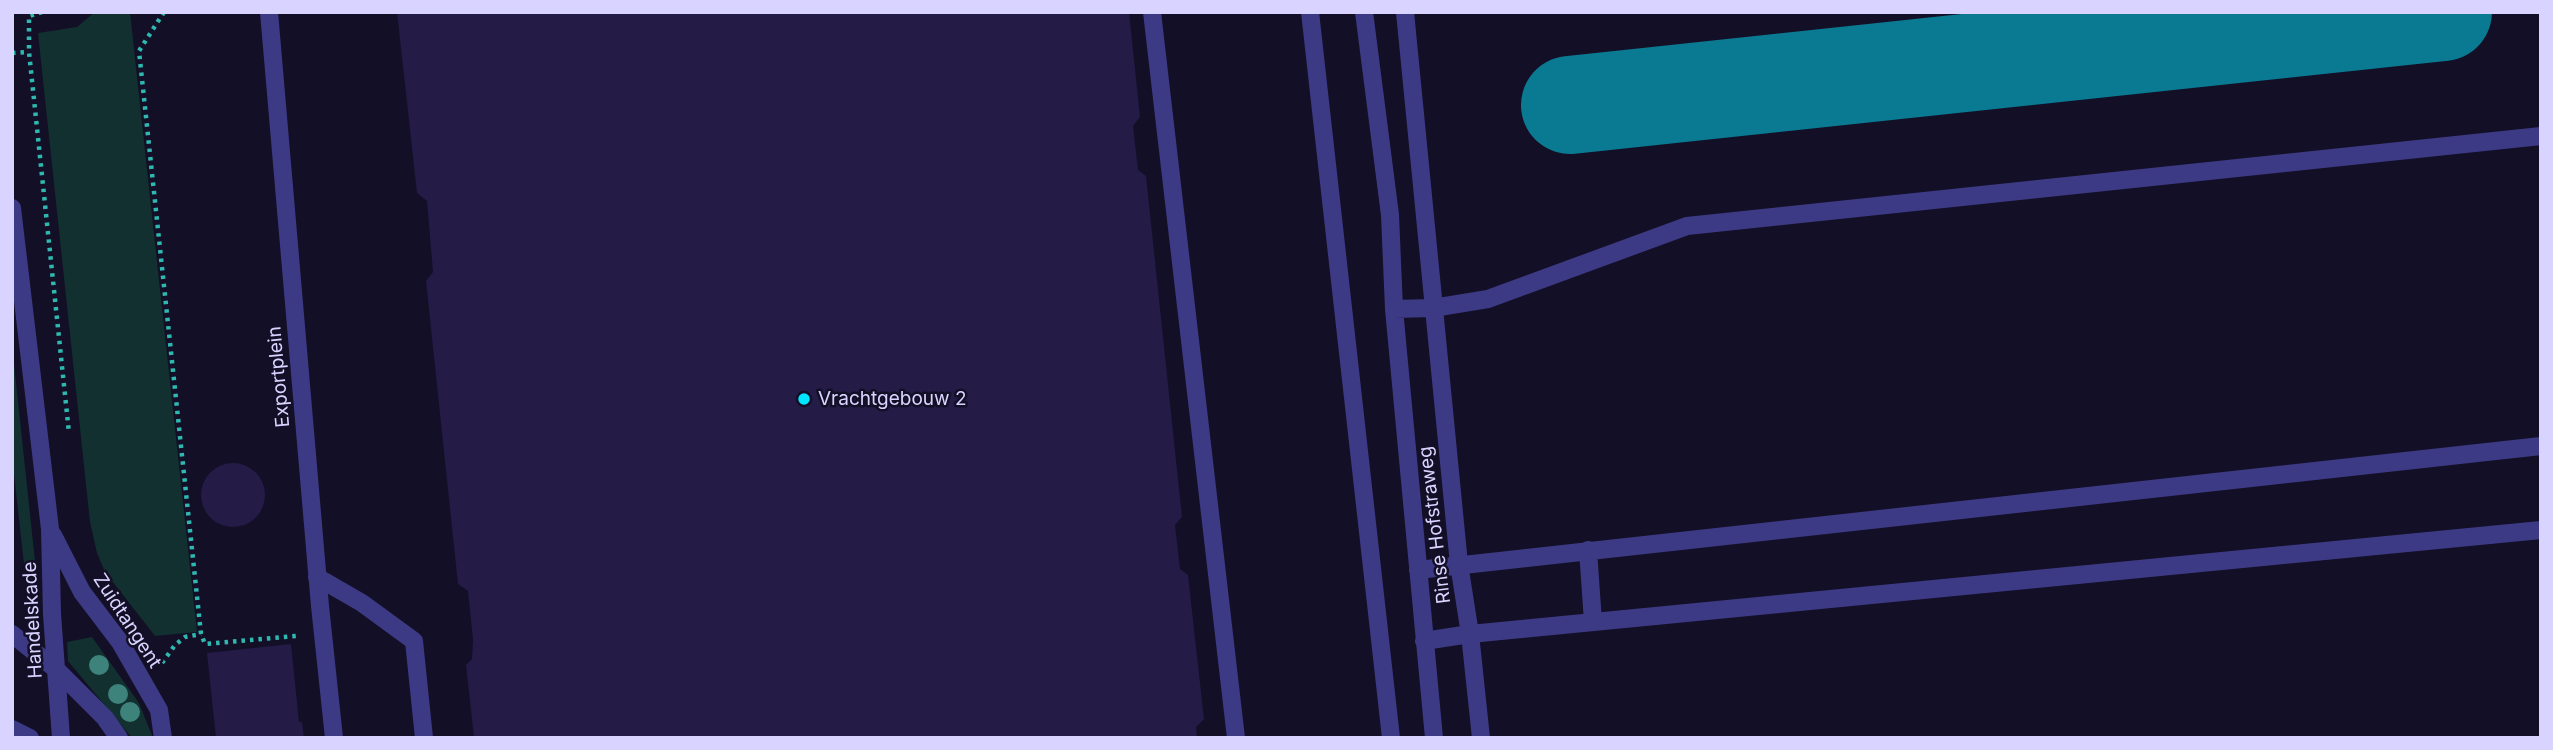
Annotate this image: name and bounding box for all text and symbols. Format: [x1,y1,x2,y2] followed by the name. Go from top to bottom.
[263,325,295,429] street label: Exportplein
[818,388,967,410] place label: Vrachtgebouw 2
[796,391,812,407] marker: Vrachtgebouw 2
[1414,445,1456,605] street label: Rinse Hofstraweg
[19,561,47,679] street label: Handelskade
[88,569,166,673] street label: Zuidtangent

